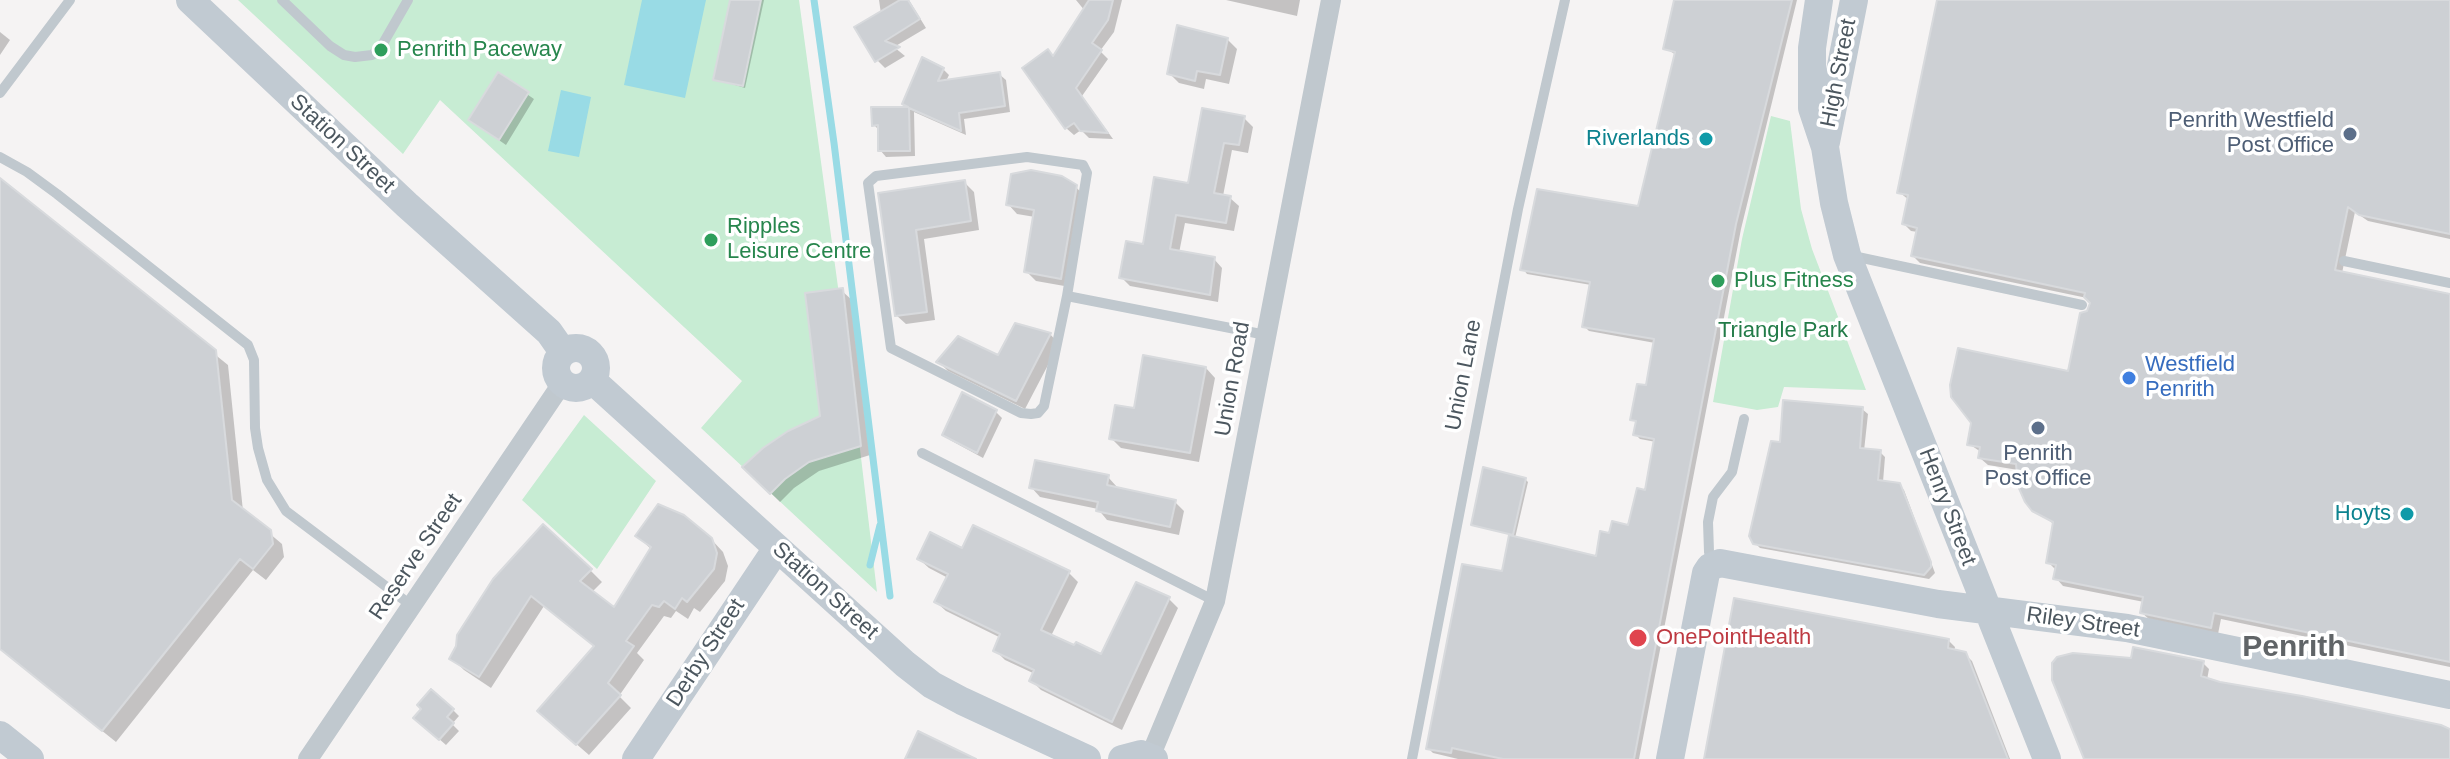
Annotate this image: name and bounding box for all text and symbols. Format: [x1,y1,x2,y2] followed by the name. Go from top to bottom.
[1816,16,1862,130] street label: High Street
[397,37,562,63] place label: Penrith Paceway
[372,41,390,59] marker: Penrith Paceway
[284,89,400,199] street label: Station Street
[2168,108,2334,160] place label: Penrith Westfield Post Office
[2341,125,2359,143] marker: Penrith Westfield Post Office
[1586,126,1690,152] place label: Riverlands
[1697,130,1715,148] marker: Riverlands
[727,214,871,266] place label: Ripples Leisure Centre
[702,231,720,249] marker: Ripples Leisure Centre
[1734,268,1854,294] place label: Plus Fitness
[1709,272,1727,290] marker: Plus Fitness
[1440,317,1488,433] street label: Union Lane
[1718,318,1848,344] park label: Triangle Park
[1210,319,1256,439] street label: Union Road
[2145,352,2235,404] place label: Westfield Penrith
[2120,369,2138,387] marker: Westfield Penrith
[2029,419,2047,437] marker: Penrith Post Office
[1984,441,2092,492] place label: Penrith Post Office
[1913,445,1981,569] street label: Henry Street
[364,489,468,625] street label: Reserve Street
[2335,501,2391,527] place label: Hoyts
[2398,505,2416,523] marker: Hoyts
[767,537,883,645] street label: Station Street
[661,594,751,712] street label: Derby Street
[2025,602,2141,644] street label: Riley Street
[1656,625,1811,651] place label: OnePointHealth
[1627,627,1649,649] marker: OnePointHealth
[2242,630,2346,666] district label: Penrith

